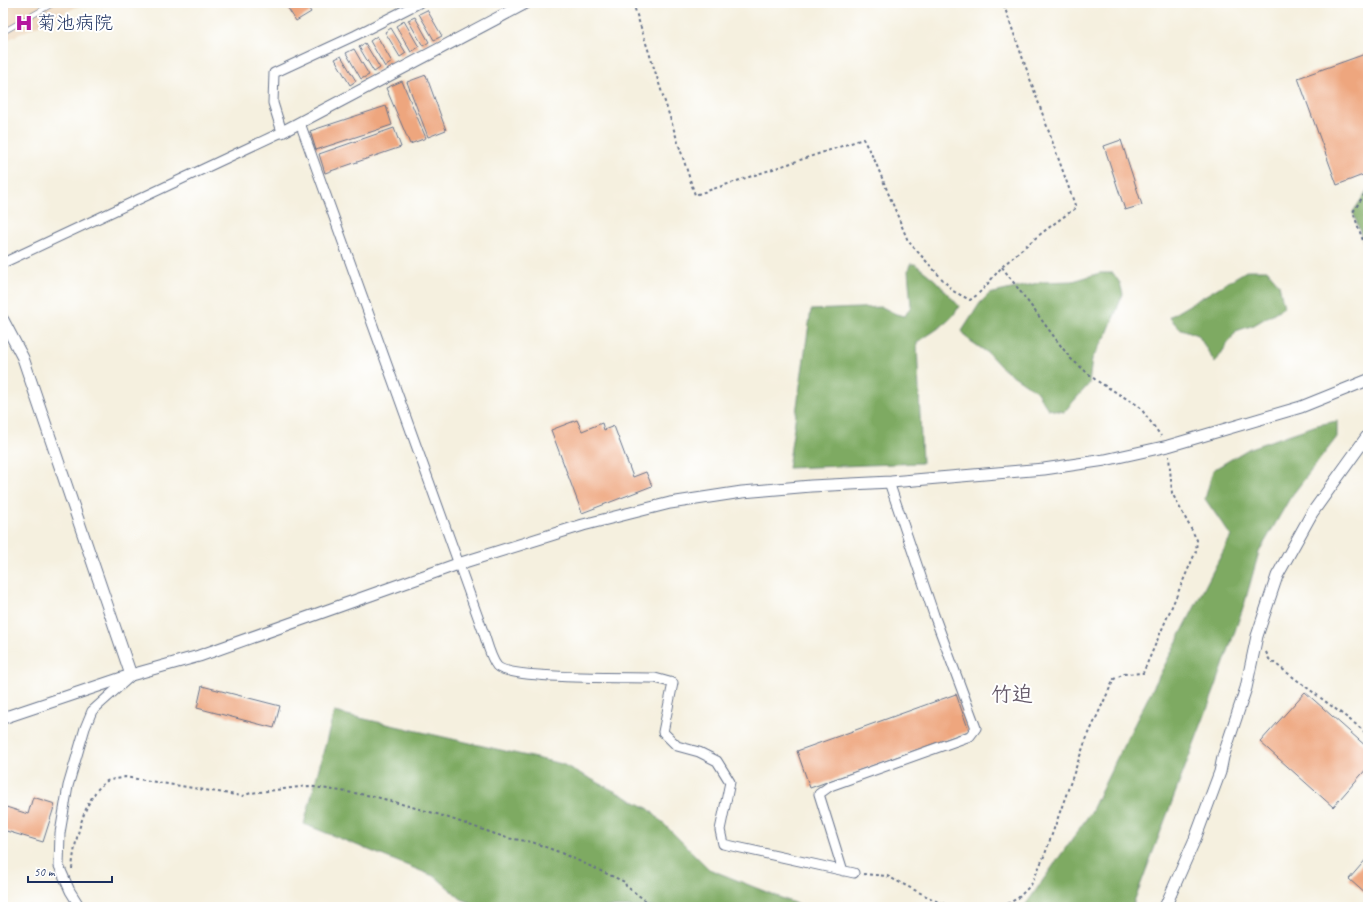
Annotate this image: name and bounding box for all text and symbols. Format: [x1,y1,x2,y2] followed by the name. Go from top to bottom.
[37,11,113,35] place label: 菊池病院
[14,13,34,33] hospital icon: 菊池病院
[991,681,1033,707] district label: 竹迫
[28,858,112,884] scale bar
[34,864,56,880] text: 50 m

